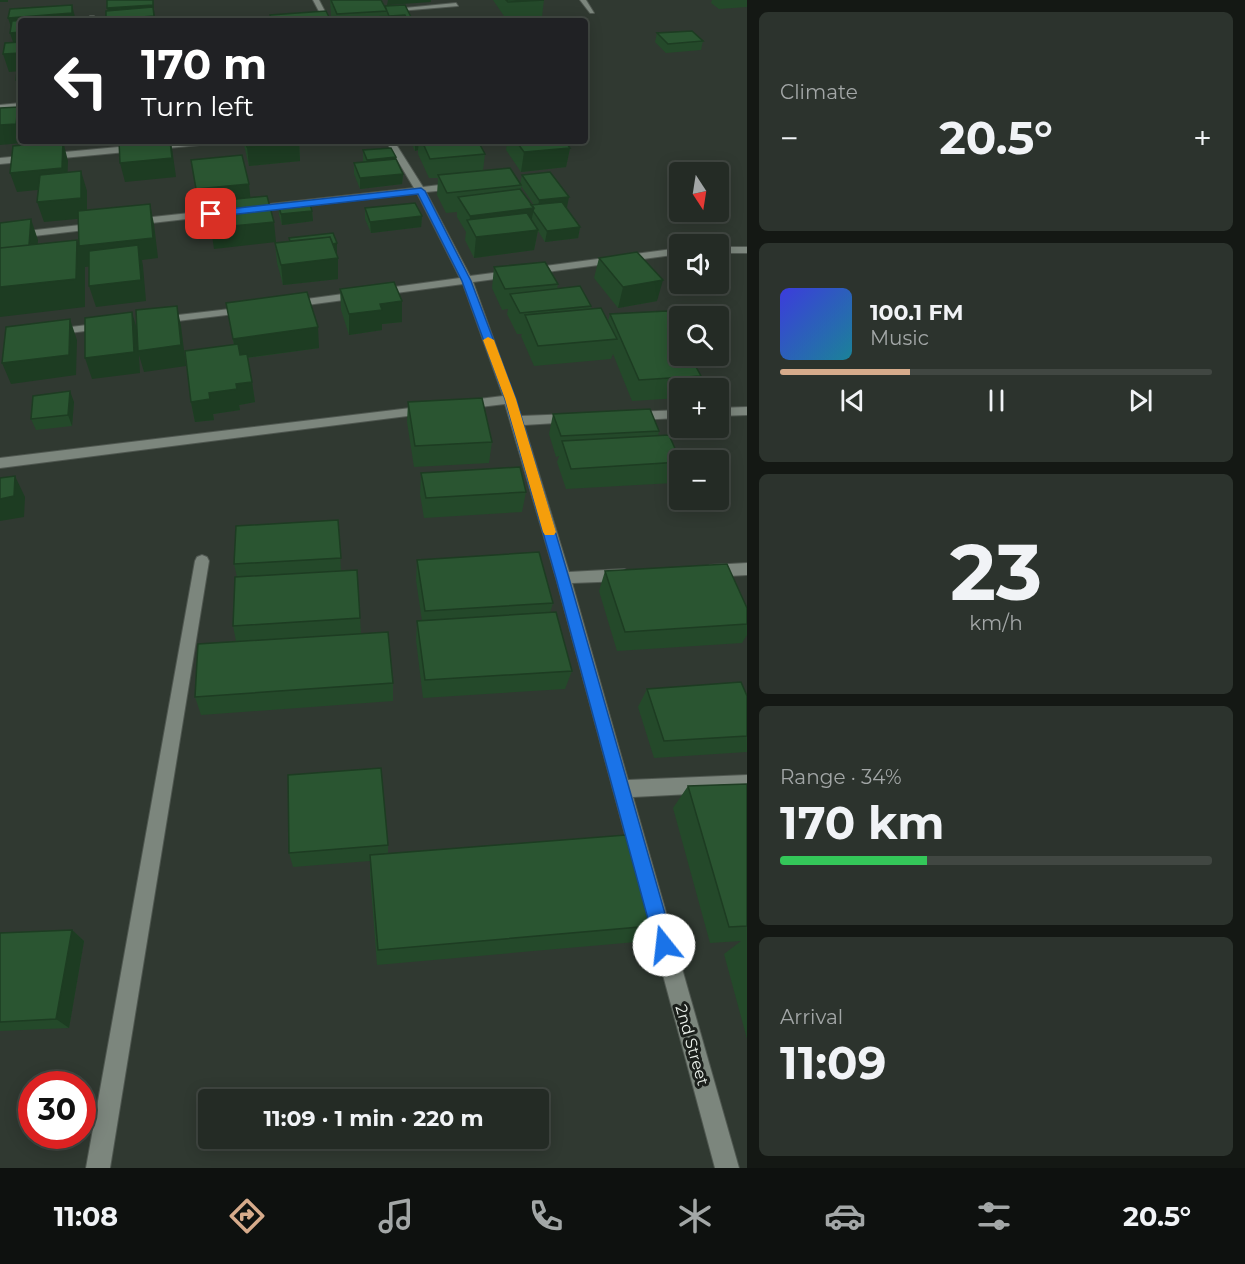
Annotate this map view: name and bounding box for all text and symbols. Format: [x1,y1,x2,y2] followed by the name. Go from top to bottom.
[141,38,267,90] text: 170 m
[42,42,120,120] icon: left
[780,80,858,104] text: Climate
[141,90,254,123] text: Turn left
[939,110,1053,165] text: 20.5°
[780,118,799,158] text: −
[1193,118,1212,158] text: +
[669,162,729,222] north arrow
[669,162,729,510] map controls
[185,188,236,239] pin
[194,197,227,230] icon: arrive
[669,234,729,294] button: sound
[870,299,964,326] text: 100.1 FM
[669,306,729,366] button: search
[870,326,929,350] text: Music
[669,378,729,438] button: +
[836,384,869,417] icon: previous
[980,384,1013,417] icon: pause
[1124,384,1157,417] icon: next
[669,450,729,510] button: −
[950,524,1042,620] text: 23
[969,611,1023,635] text: km/h
[780,765,901,789] text: Range · 34%
[780,795,944,850] text: 170 km
[632,913,696,977] position arrow
[671,1002,713,1088] street label: 2nd Street
[780,1005,843,1029] text: Arrival
[780,1035,886,1090] text: 11:09
[18,1071,96,1149] speed limit sign: 30
[263,1105,484,1132] text: 11:09 · 1 min · 220 m
[226,1195,268,1237] icon: directions
[375,1195,417,1237] icon: music
[525,1195,567,1237] icon: phone
[674,1195,716,1237] icon: climate
[824,1195,866,1237] icon: car
[973,1195,1015,1237] icon: filters
[54,1200,118,1233] text: 11:08
[1123,1200,1191,1233] text: 20.5°

